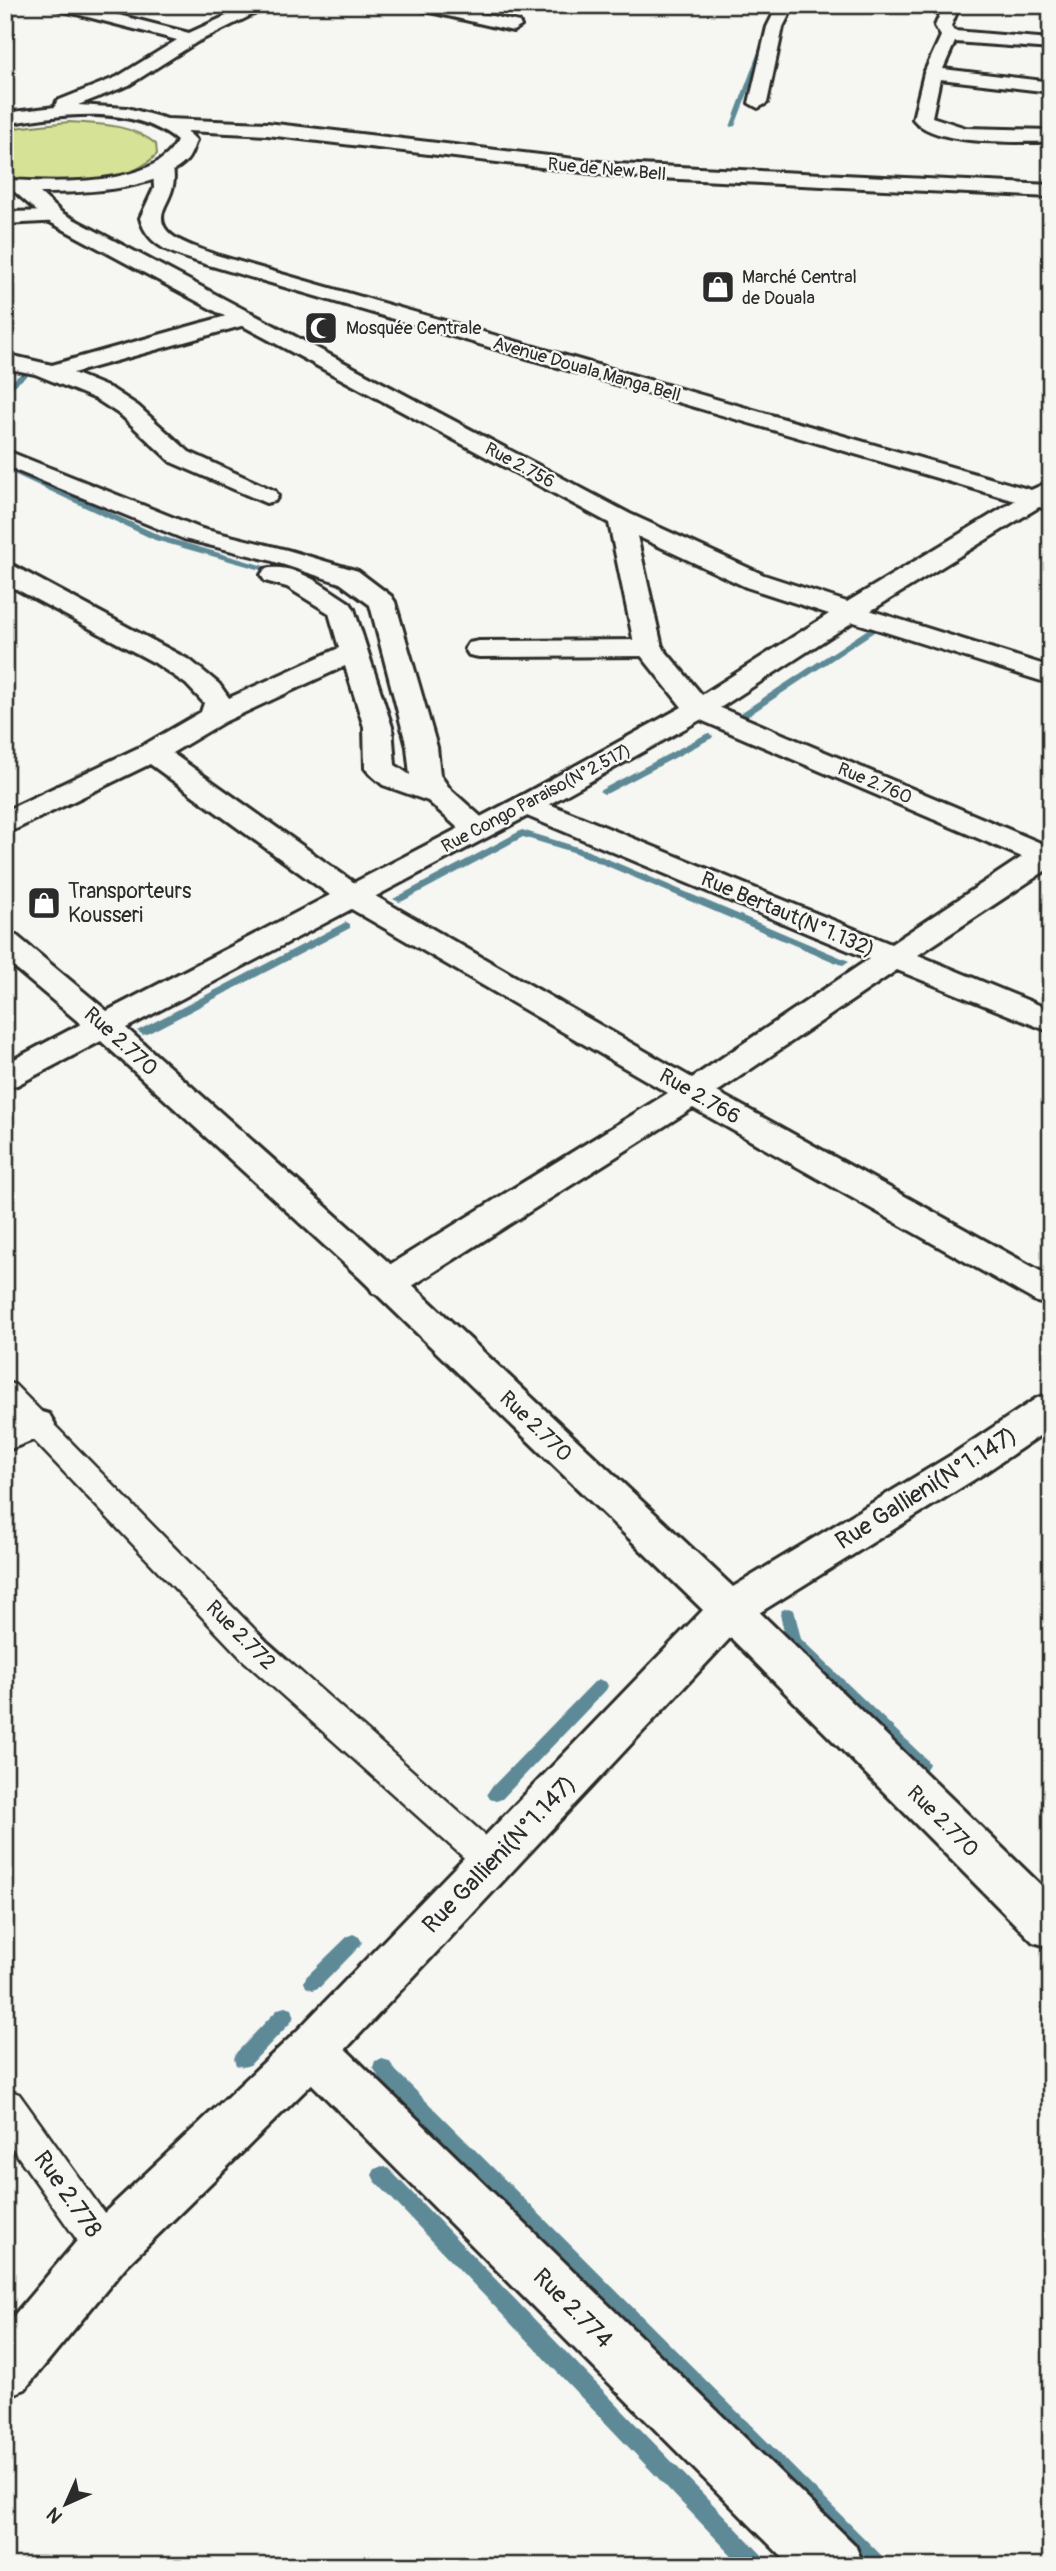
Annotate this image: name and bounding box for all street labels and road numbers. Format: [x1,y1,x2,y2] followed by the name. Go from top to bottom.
[547,153,667,186] street label: Rue de New Bell
[490,332,683,407] street label: Avenue Douala Manga Bell
[481,437,559,493] street label: Rue 2.756
[438,739,635,858] street label: Rue Congo Paraiso(N°2.517)
[834,758,915,809] street label: Rue 2.760
[697,866,879,963] street label: Rue Bertaut(N°1.132)
[78,1001,163,1082] street label: Rue 2.770
[654,1062,745,1131] street label: Rue 2.766
[494,1385,578,1468] street label: Rue 2.770
[830,1421,1022,1556] street label: Rue Gallieni(N°1.147)
[200,1595,281,1676] street label: Rue 2.772
[417,1769,582,1939] street label: Rue Gallieni(N°1.147)
[901,1780,984,1863] street label: Rue 2.770
[27,2145,108,2243] street label: Rue 2.778
[527,2262,619,2354] street label: Rue 2.774

